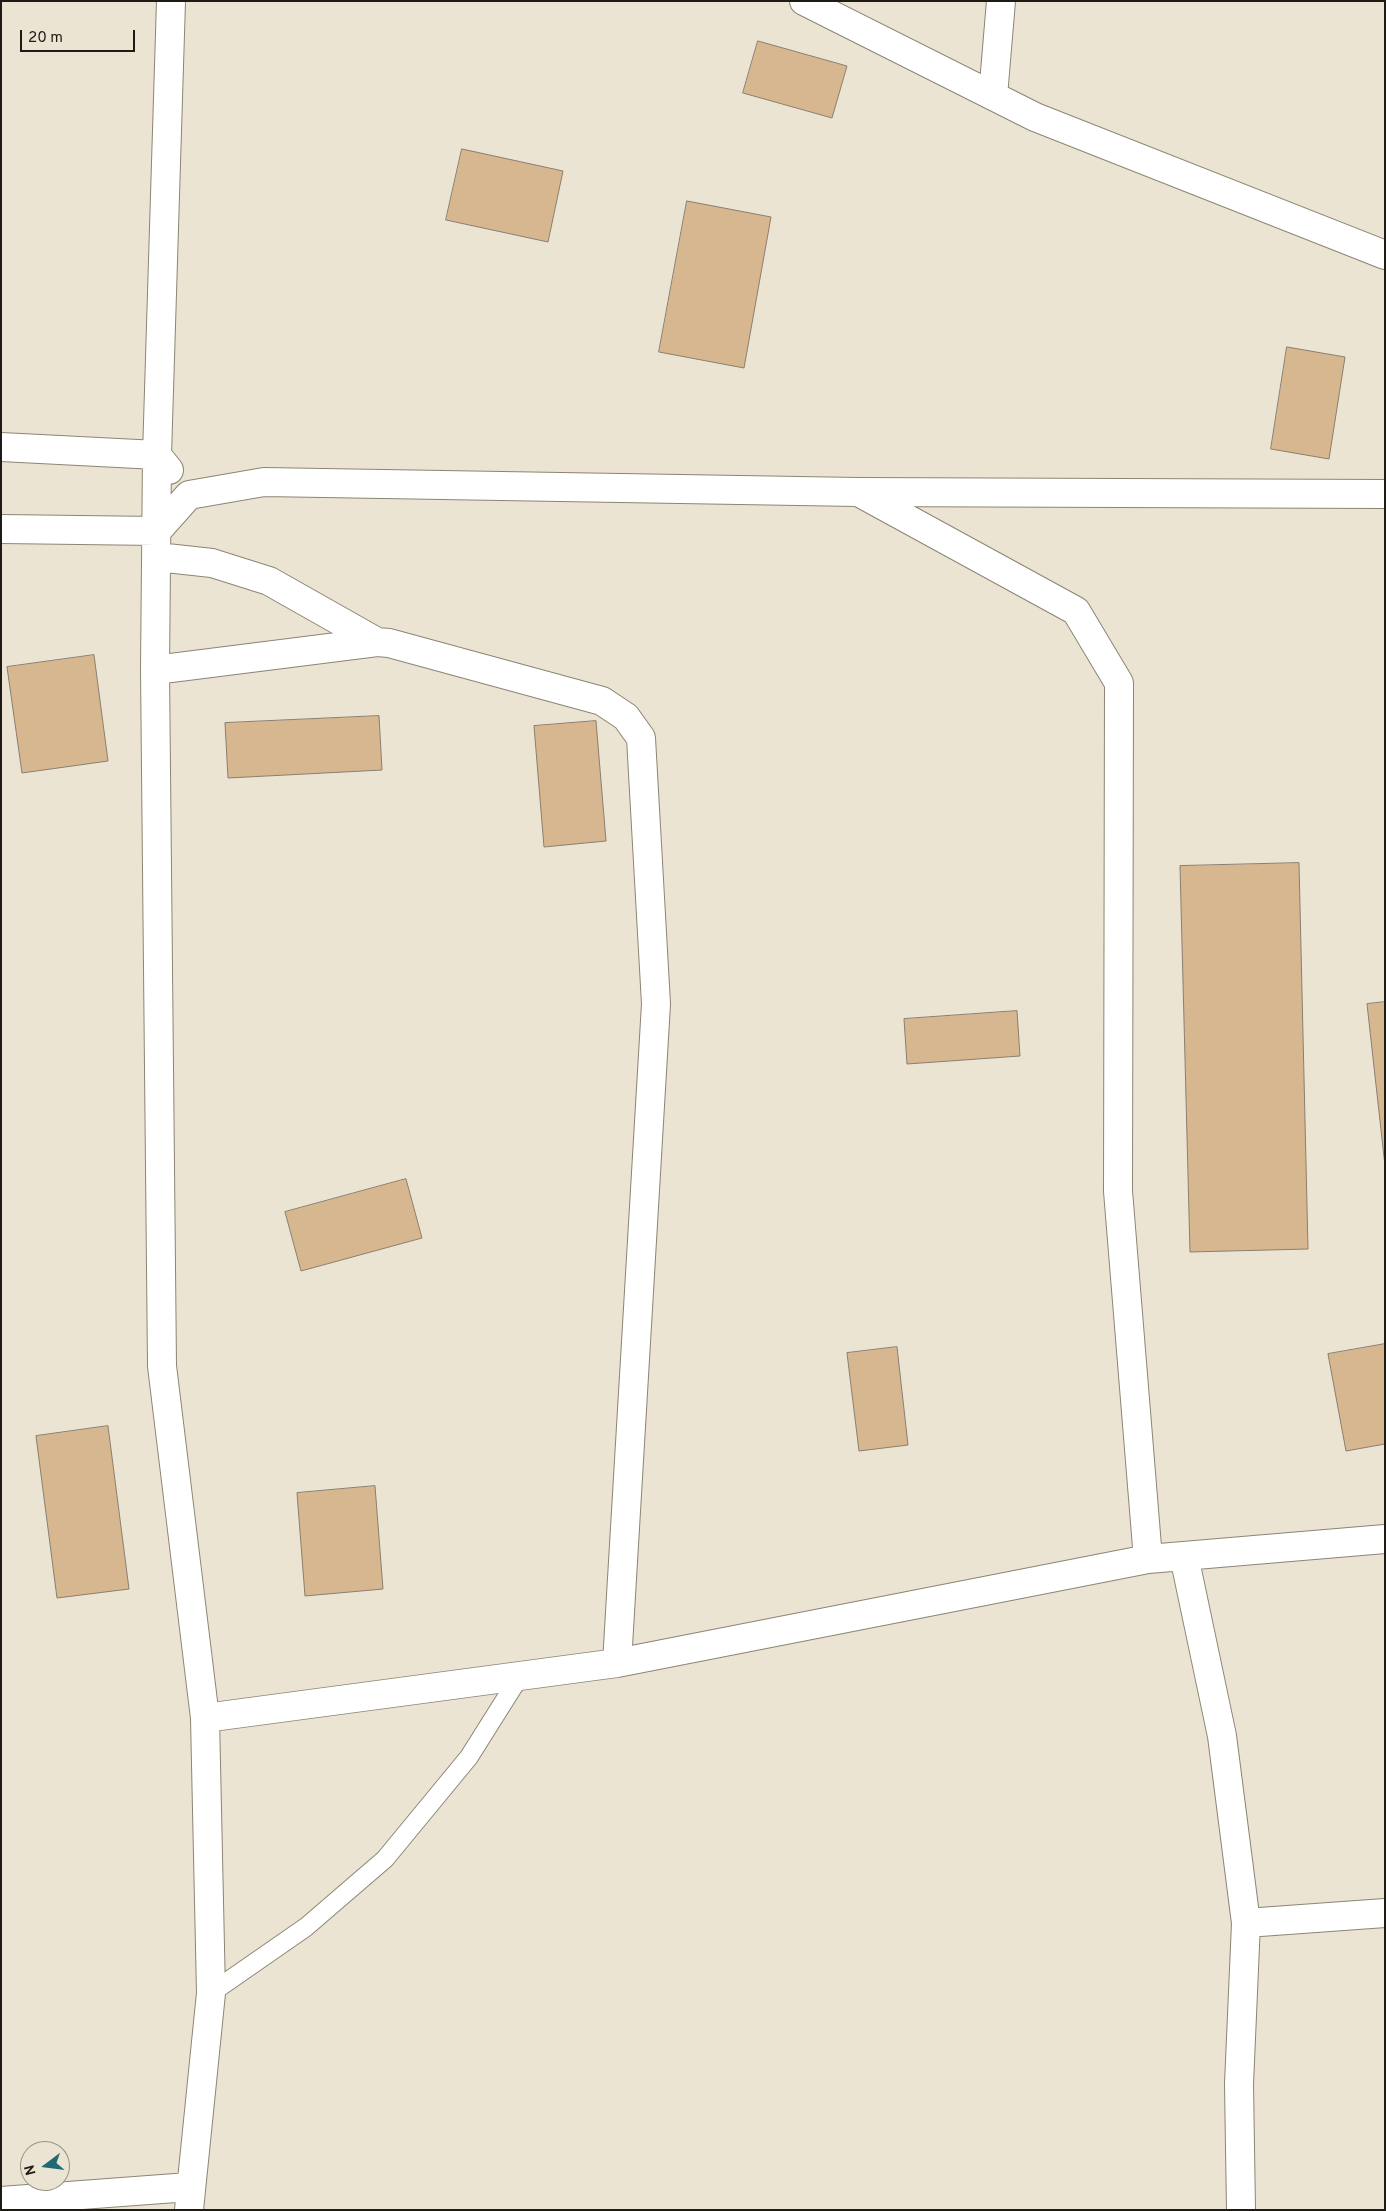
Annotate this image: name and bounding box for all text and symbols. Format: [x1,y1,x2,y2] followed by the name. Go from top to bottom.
[22,20,138,52] scale bar
[28,29,63,48] text: 20 m
[20,2141,70,2191] north arrow
[21,2163,41,2177] text: N

